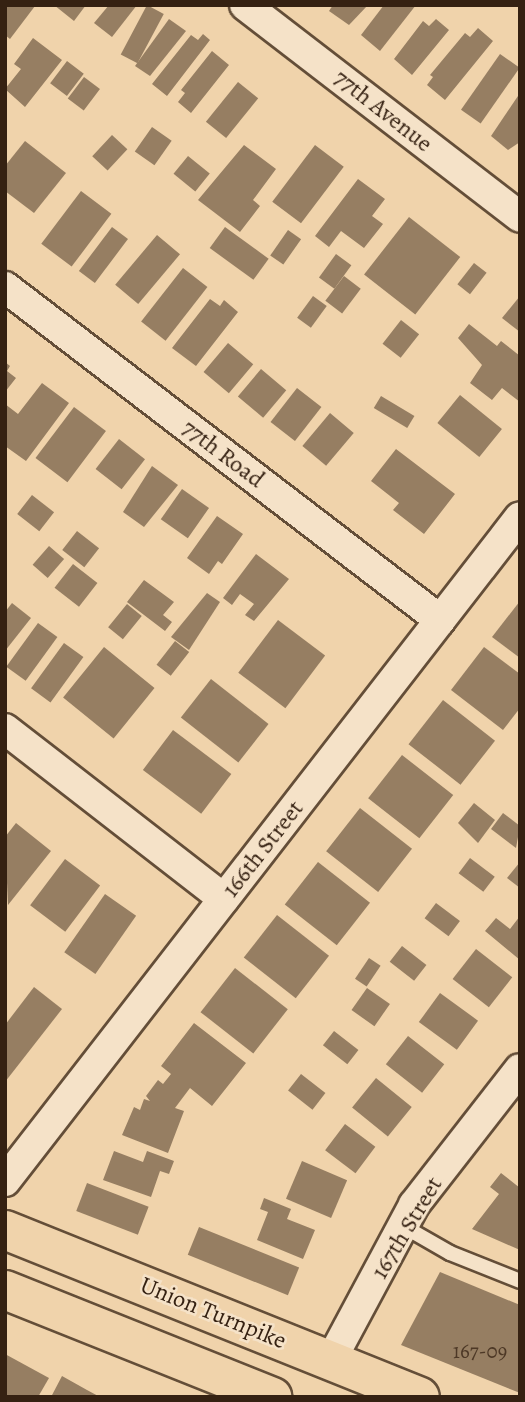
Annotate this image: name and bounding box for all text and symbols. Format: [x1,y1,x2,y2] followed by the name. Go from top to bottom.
[328,64,438,158] street label: 77th Avenue
[176,414,270,494] street label: 77th Road
[216,795,310,903] street label: 166th Street
[365,1172,449,1284] street label: 167th Street
[136,1271,290,1355] street label: Union Turnpike
[453,1338,507,1364] house number: 167-09

